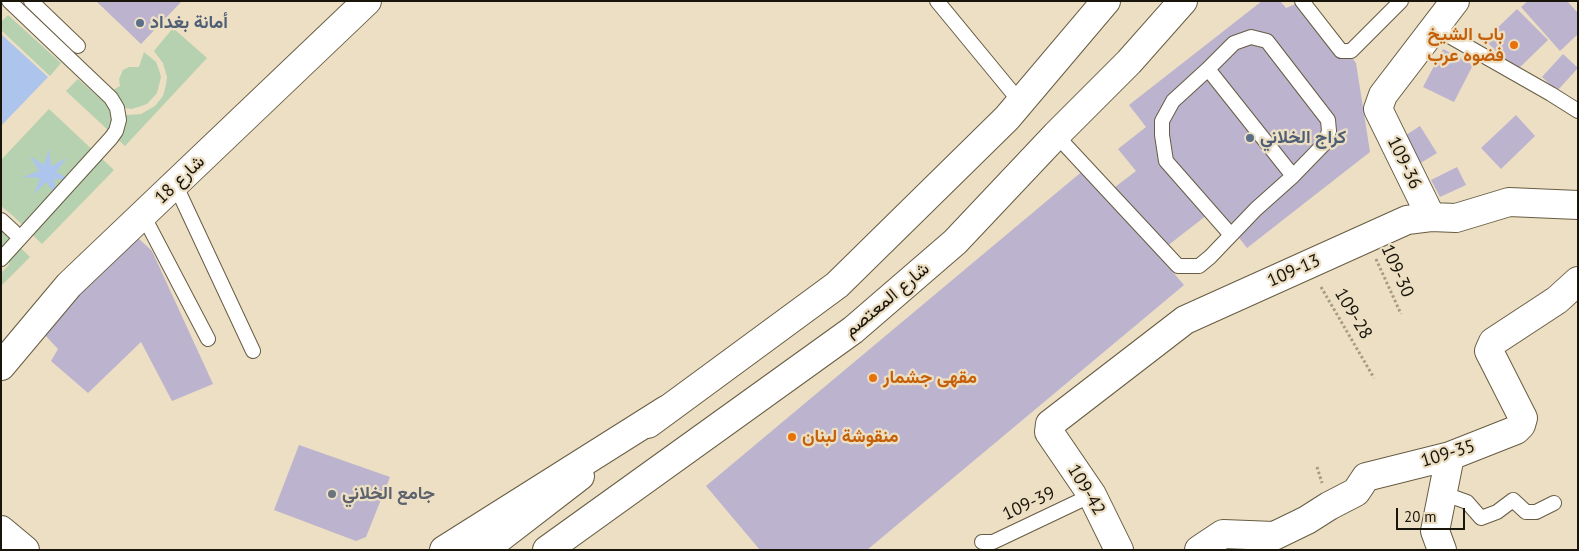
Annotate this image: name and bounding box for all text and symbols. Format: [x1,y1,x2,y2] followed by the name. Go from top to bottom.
[150,12,228,34] place label: أمانة بغداد
[134,17,146,29] marker: أمانة بغداد
[1427,24,1504,66] place label: باب الشيخ فضوه عرب
[1508,39,1520,51] marker: باب الشيخ فضوه عرب
[1260,127,1346,149] place label: كراج الخلاني
[1244,132,1256,144] marker: كراج الخلاني
[1382,133,1426,193] street label: 109-36
[151,151,209,209] street label: شارع 18
[1376,241,1418,301] street label: 109-30
[1264,250,1324,292] street label: 109-13
[840,258,934,342] street label: شارع المعتصم
[1329,285,1377,343] street label: 109-28
[883,367,977,389] place label: مقهى جشمار
[867,372,879,384] marker: مقهى جشمار
[802,426,899,448] place label: منقوشة لبنان
[786,431,798,443] marker: منقوشة لبنان
[1418,436,1478,472] street label: 109-35
[1062,461,1110,519] street label: 109-42
[999,482,1059,526] street label: 109-39
[342,483,435,505] place label: جامع الخلاني
[326,488,338,500] marker: جامع الخلاني
[1399,498,1468,530] scale bar
[1404,507,1437,526] text: 20 m

